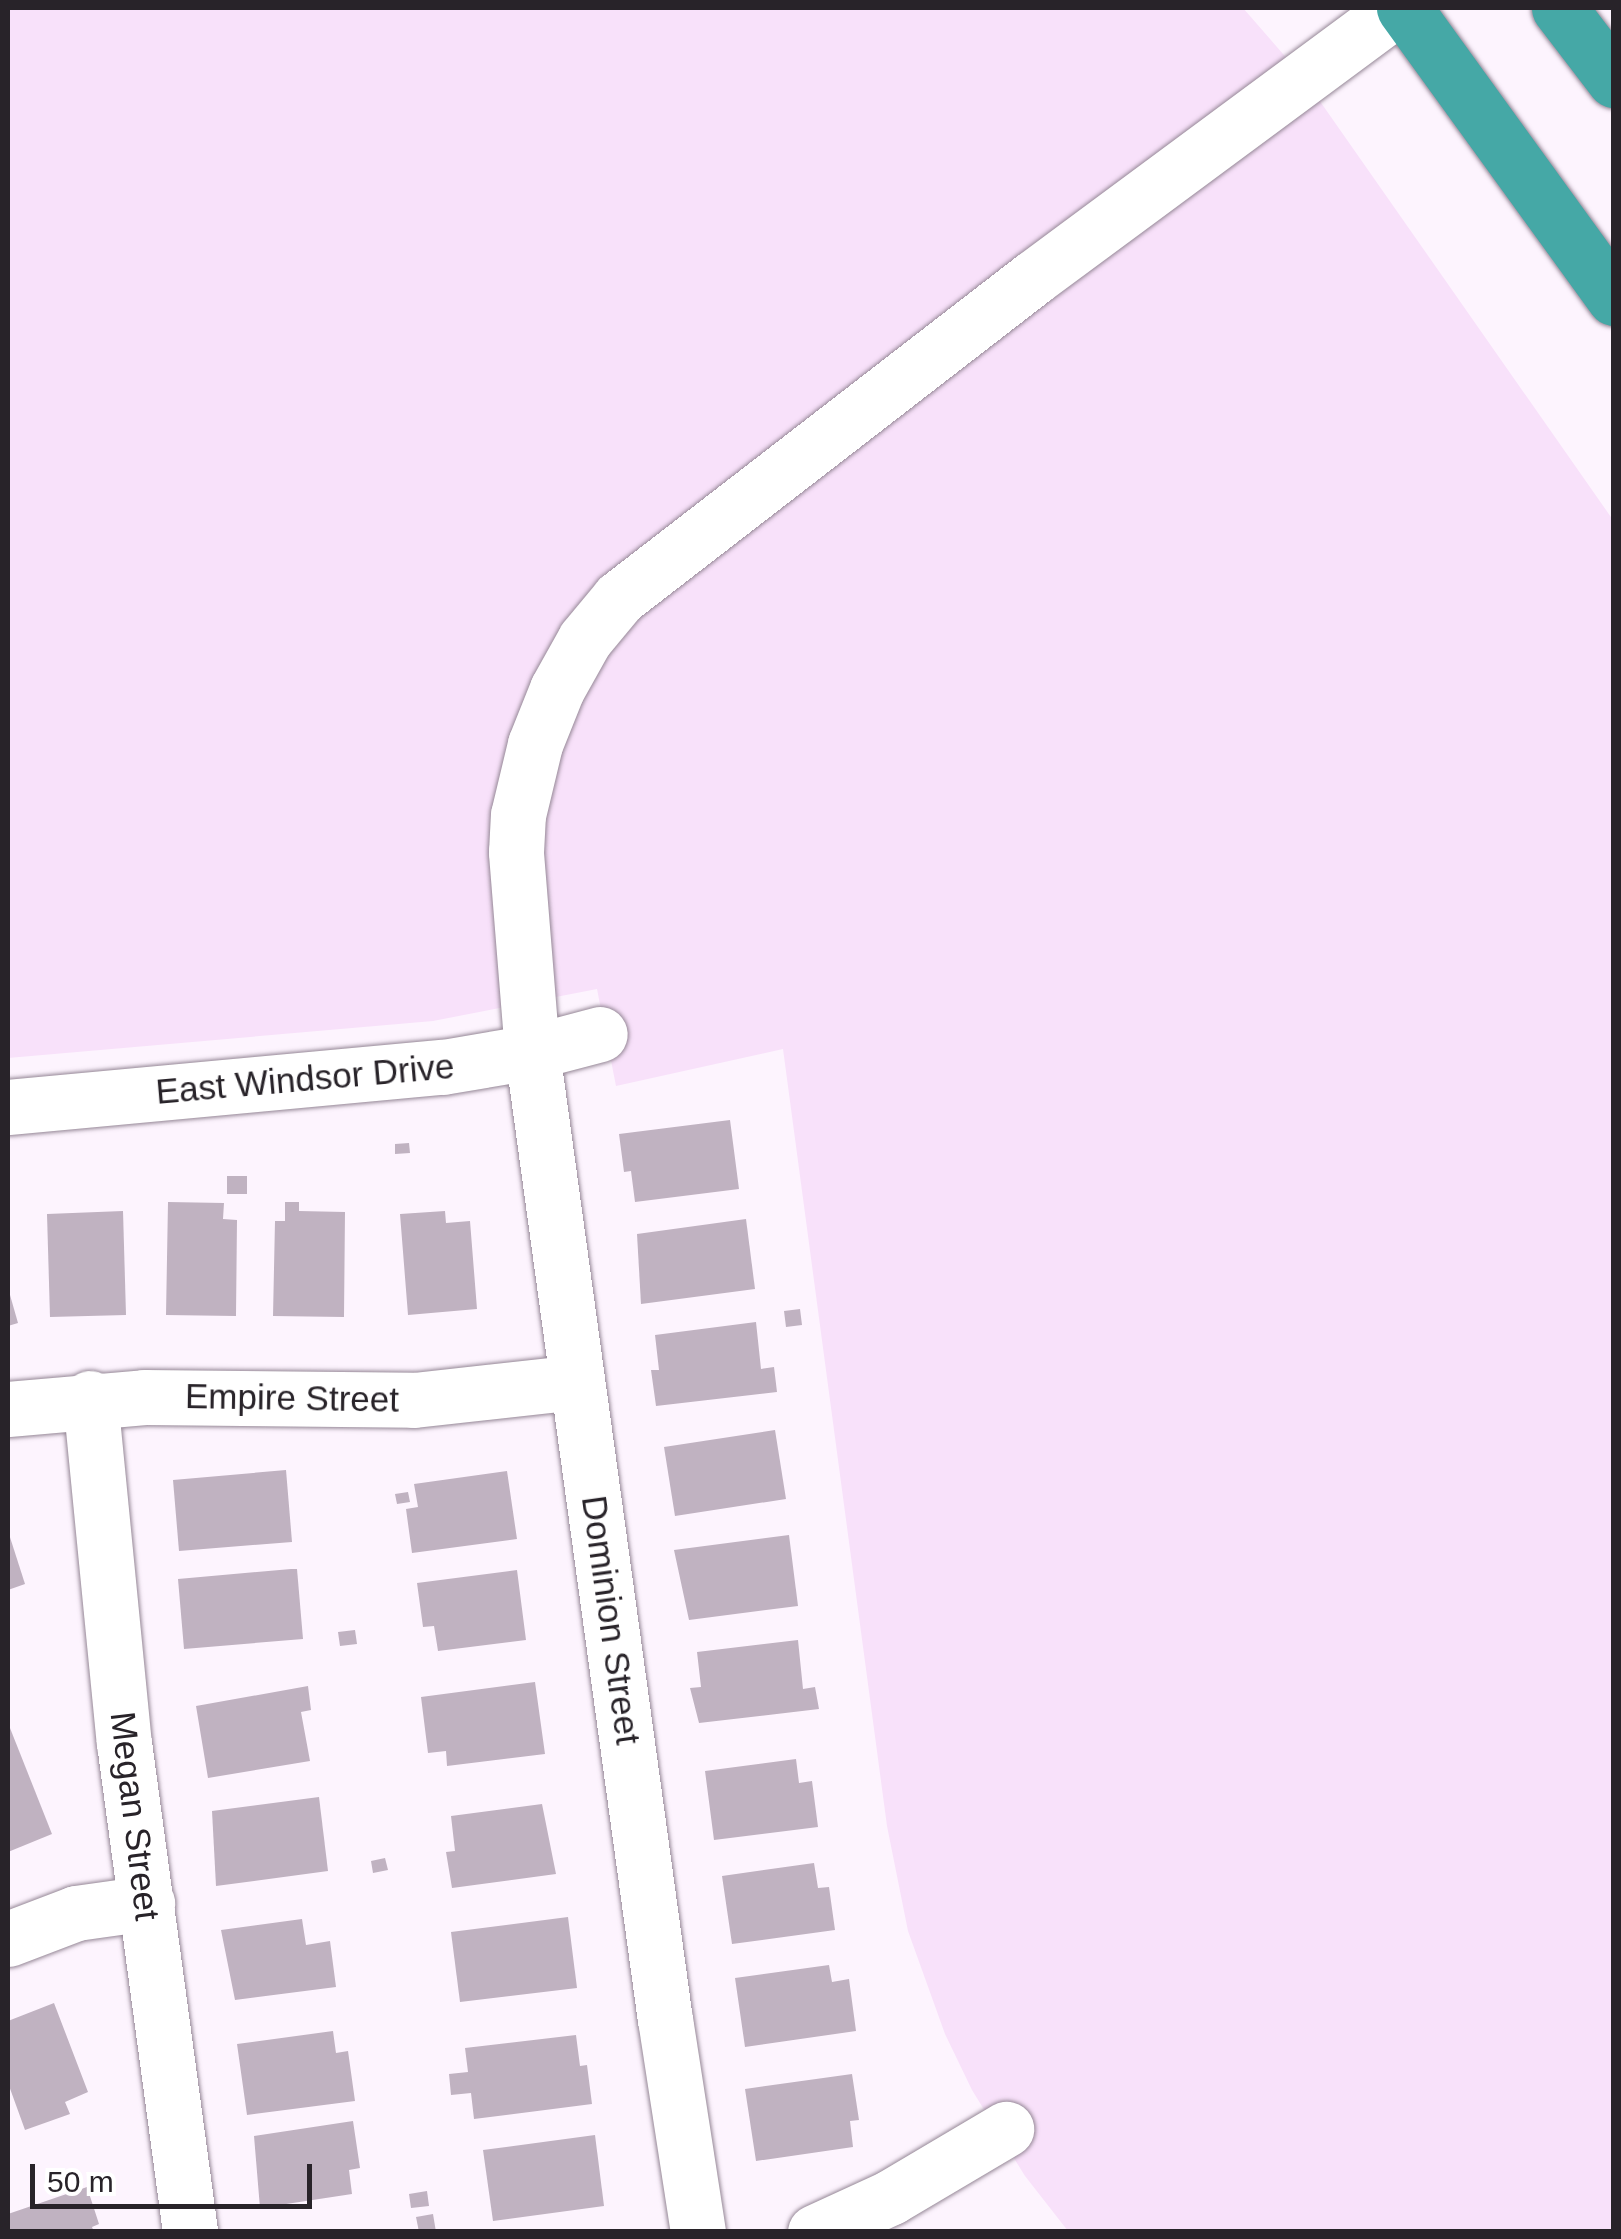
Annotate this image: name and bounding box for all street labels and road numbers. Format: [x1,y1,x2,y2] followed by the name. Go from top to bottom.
[154,1045,456,1113] street label: East Windsor Drive
[185,1375,399,1421] street label: Empire Street
[573,1493,649,1747] street label: Dominion Street
[101,1709,169,1923] street label: Megan Street

